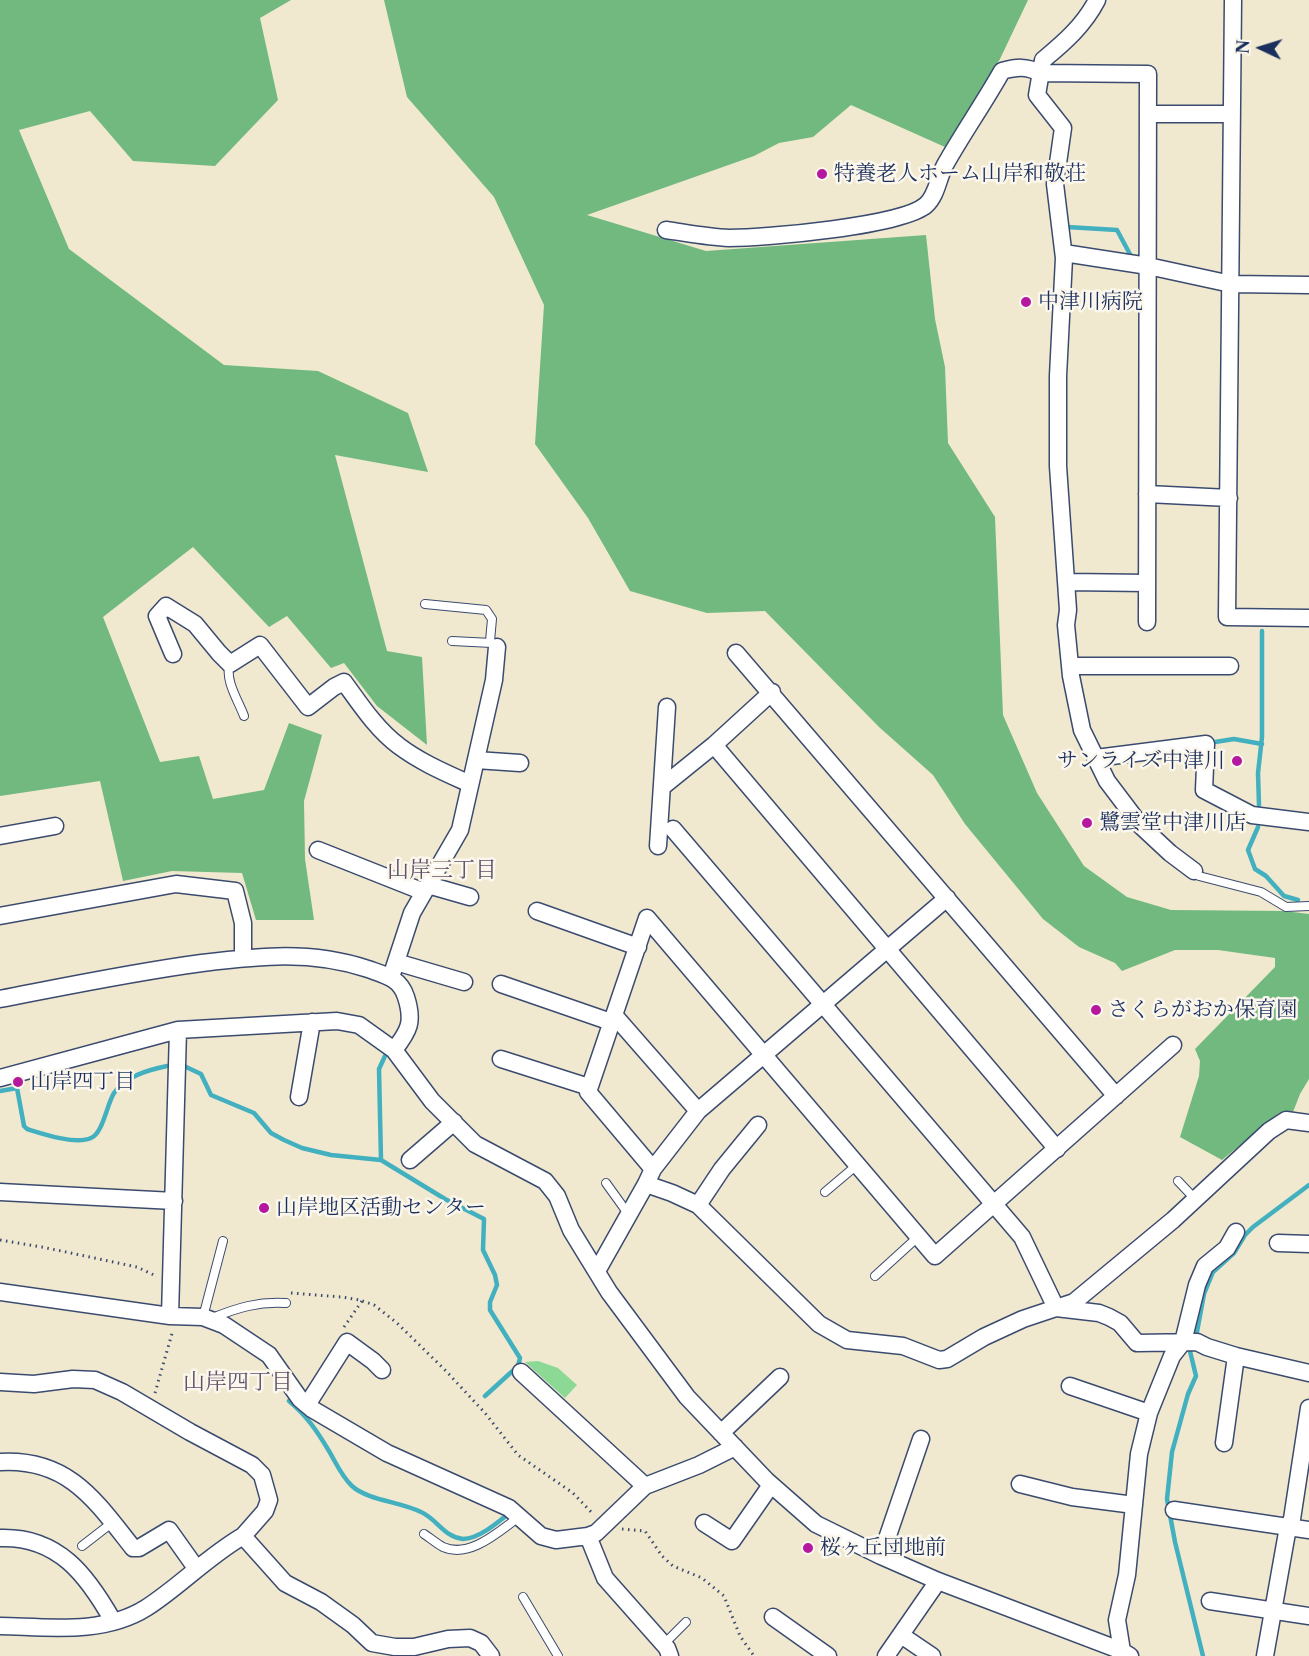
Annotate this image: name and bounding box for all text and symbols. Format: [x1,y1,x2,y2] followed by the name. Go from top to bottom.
[1231,18,1291,78] north arrow
[1233,39,1254,54] text: N
[834,161,1086,187] place label: 特養老人ホーム山岸和敬荘
[815,167,829,181] marker: 特養老人ホーム山岸和敬荘
[1038,289,1143,315] place label: 中津川病院
[1019,295,1033,309] marker: 中津川病院
[1057,748,1225,774] place label: サンライズ中津川
[1230,754,1244,768] marker: サンライズ中津川
[1099,810,1246,836] place label: 鷺雲堂中津川店
[1080,816,1094,830] marker: 鷺雲堂中津川店
[387,858,497,884] district label: 山岸三丁目
[1108,997,1297,1023] place label: さくらがおか保育園
[1089,1003,1103,1017] marker: さくらがおか保育園
[30,1069,135,1095] place label: 山岸四丁目
[11,1075,25,1089] marker: 山岸四丁目
[276,1195,486,1221] place label: 山岸地区活動センター
[257,1201,271,1215] marker: 山岸地区活動センター
[183,1370,293,1396] district label: 山岸四丁目
[820,1535,946,1561] place label: 桜ヶ丘団地前
[801,1541,815,1555] marker: 桜ヶ丘団地前

